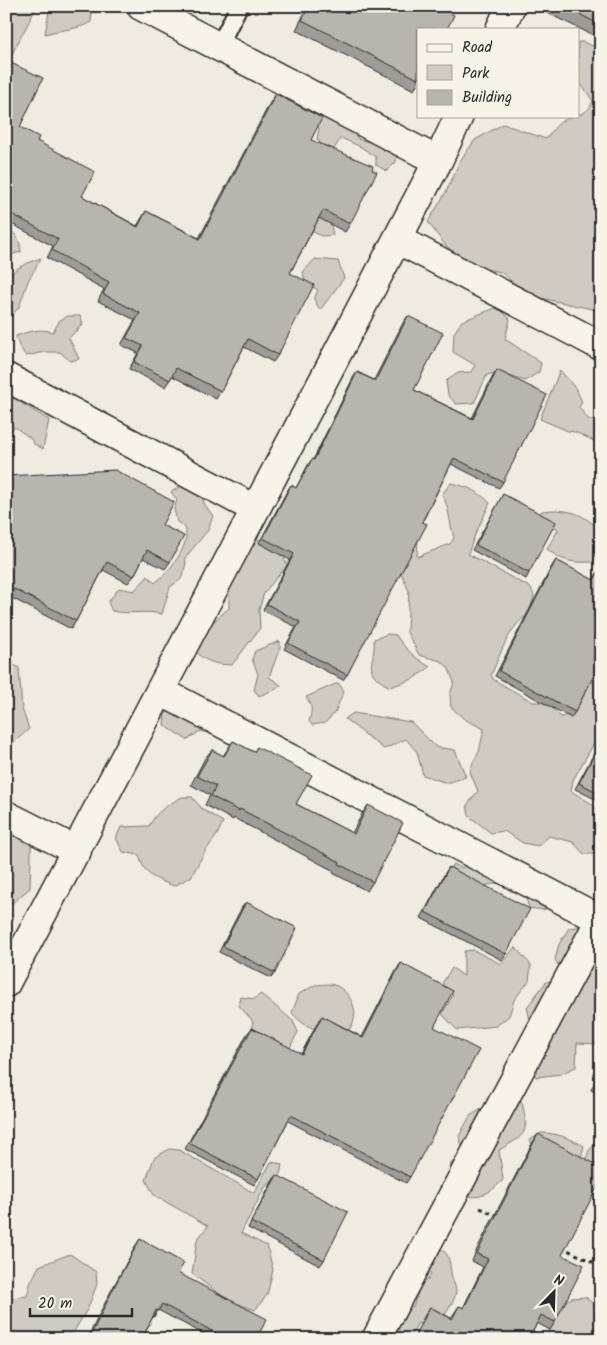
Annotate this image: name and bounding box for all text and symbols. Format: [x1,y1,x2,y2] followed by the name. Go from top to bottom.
[417,28,580,118] legend
[462,36,493,60] text: Road
[462,62,490,86] text: Park
[462,86,512,110] text: Building
[530,1268,580,1318] north arrow
[550,1269,567,1293] text: N
[30,1285,132,1317] scale bar
[38,1292,72,1316] text: 20 m

